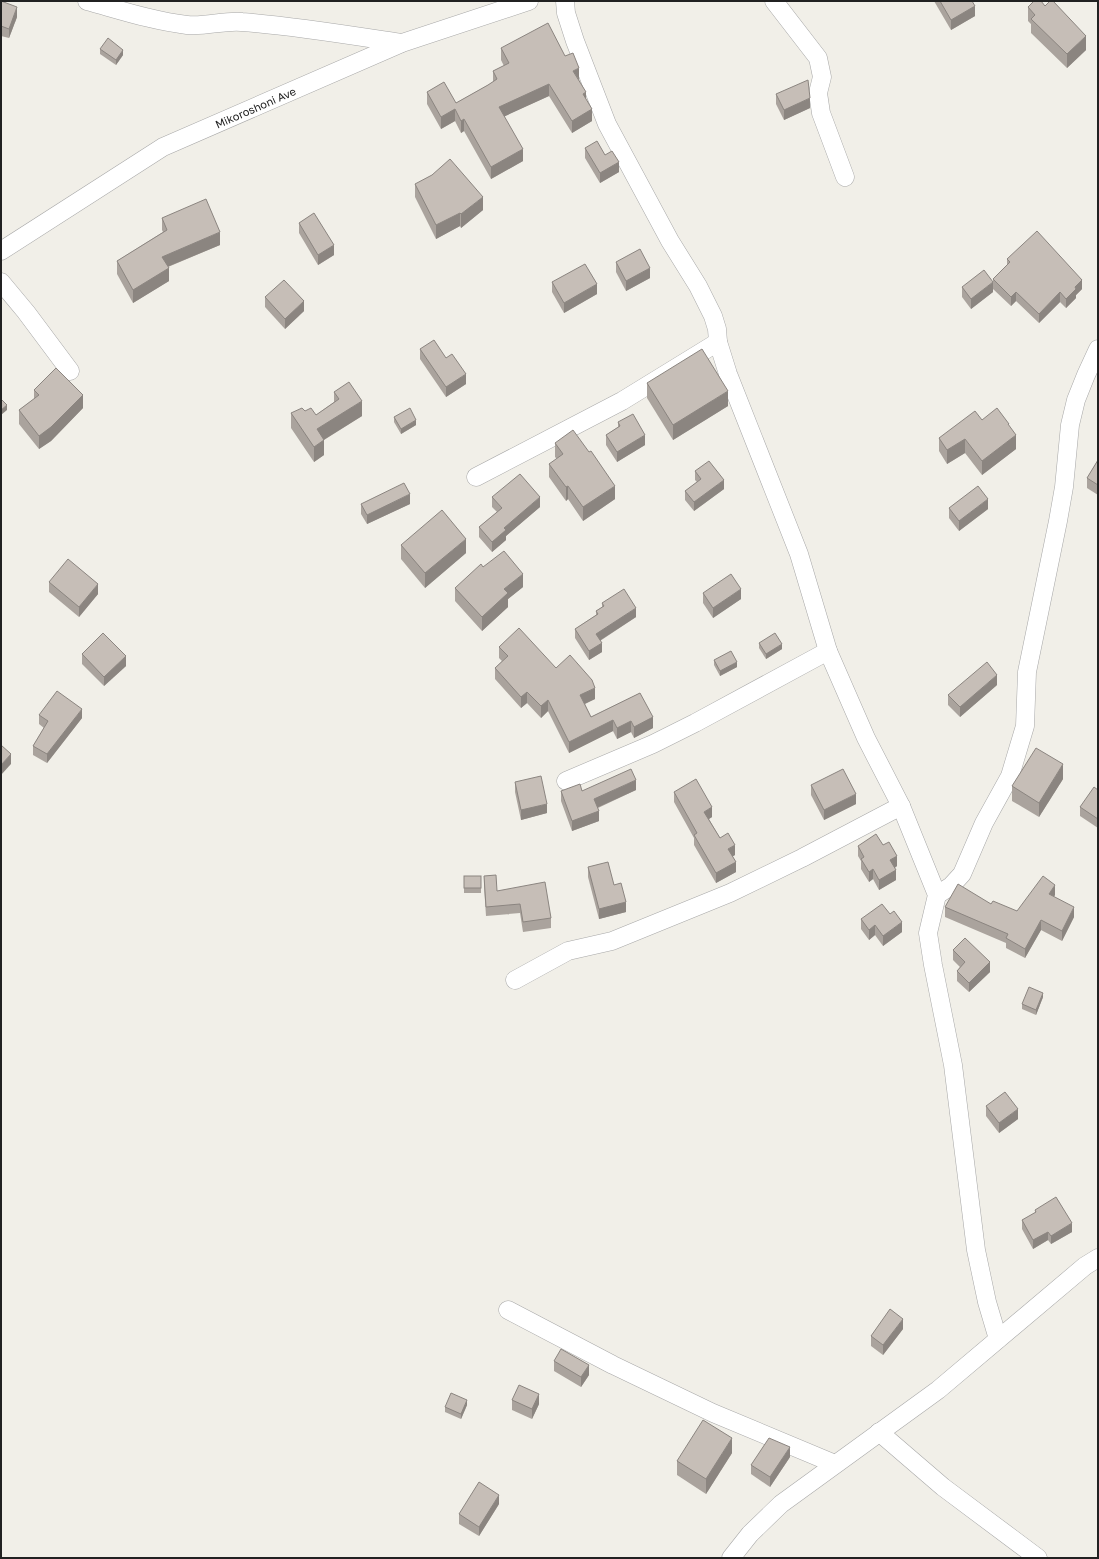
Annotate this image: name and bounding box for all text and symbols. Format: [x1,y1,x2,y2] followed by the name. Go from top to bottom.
[213,84,297,130] street label: Mikoroshoni Ave

